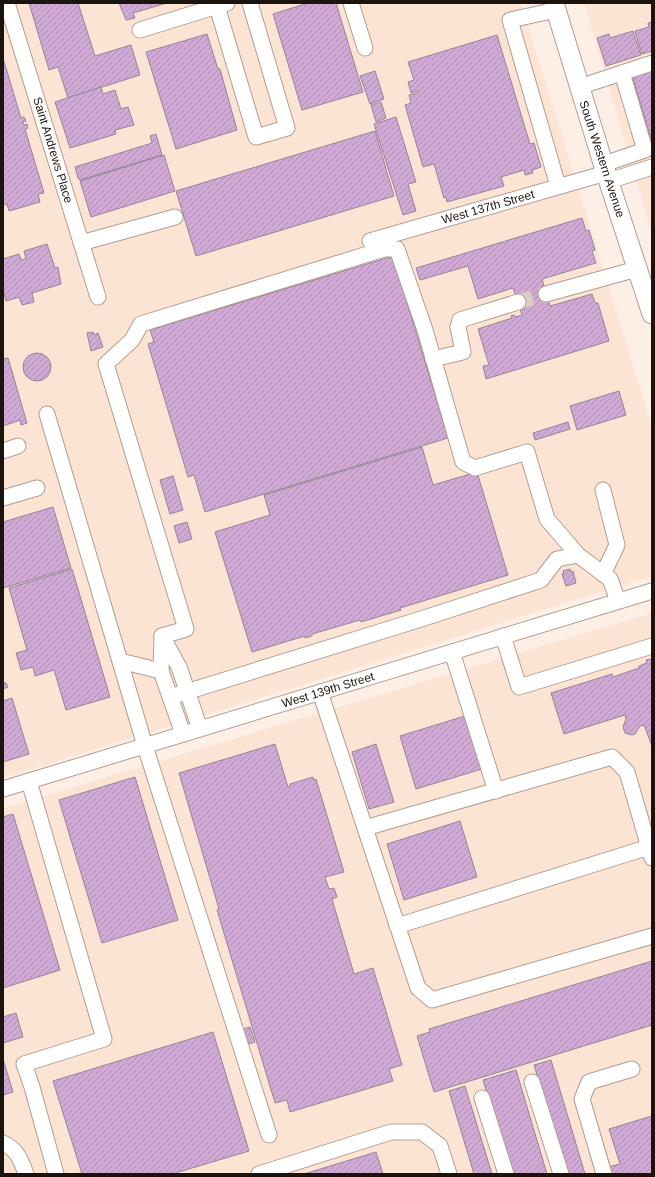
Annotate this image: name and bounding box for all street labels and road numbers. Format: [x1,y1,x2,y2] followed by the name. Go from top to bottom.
[30,95,76,205] street label: Saint Andrews Place
[576,99,628,220] street label: South Western Avenue
[440,187,537,227] street label: West 137th Street
[280,669,376,711] street label: West 139th Street

